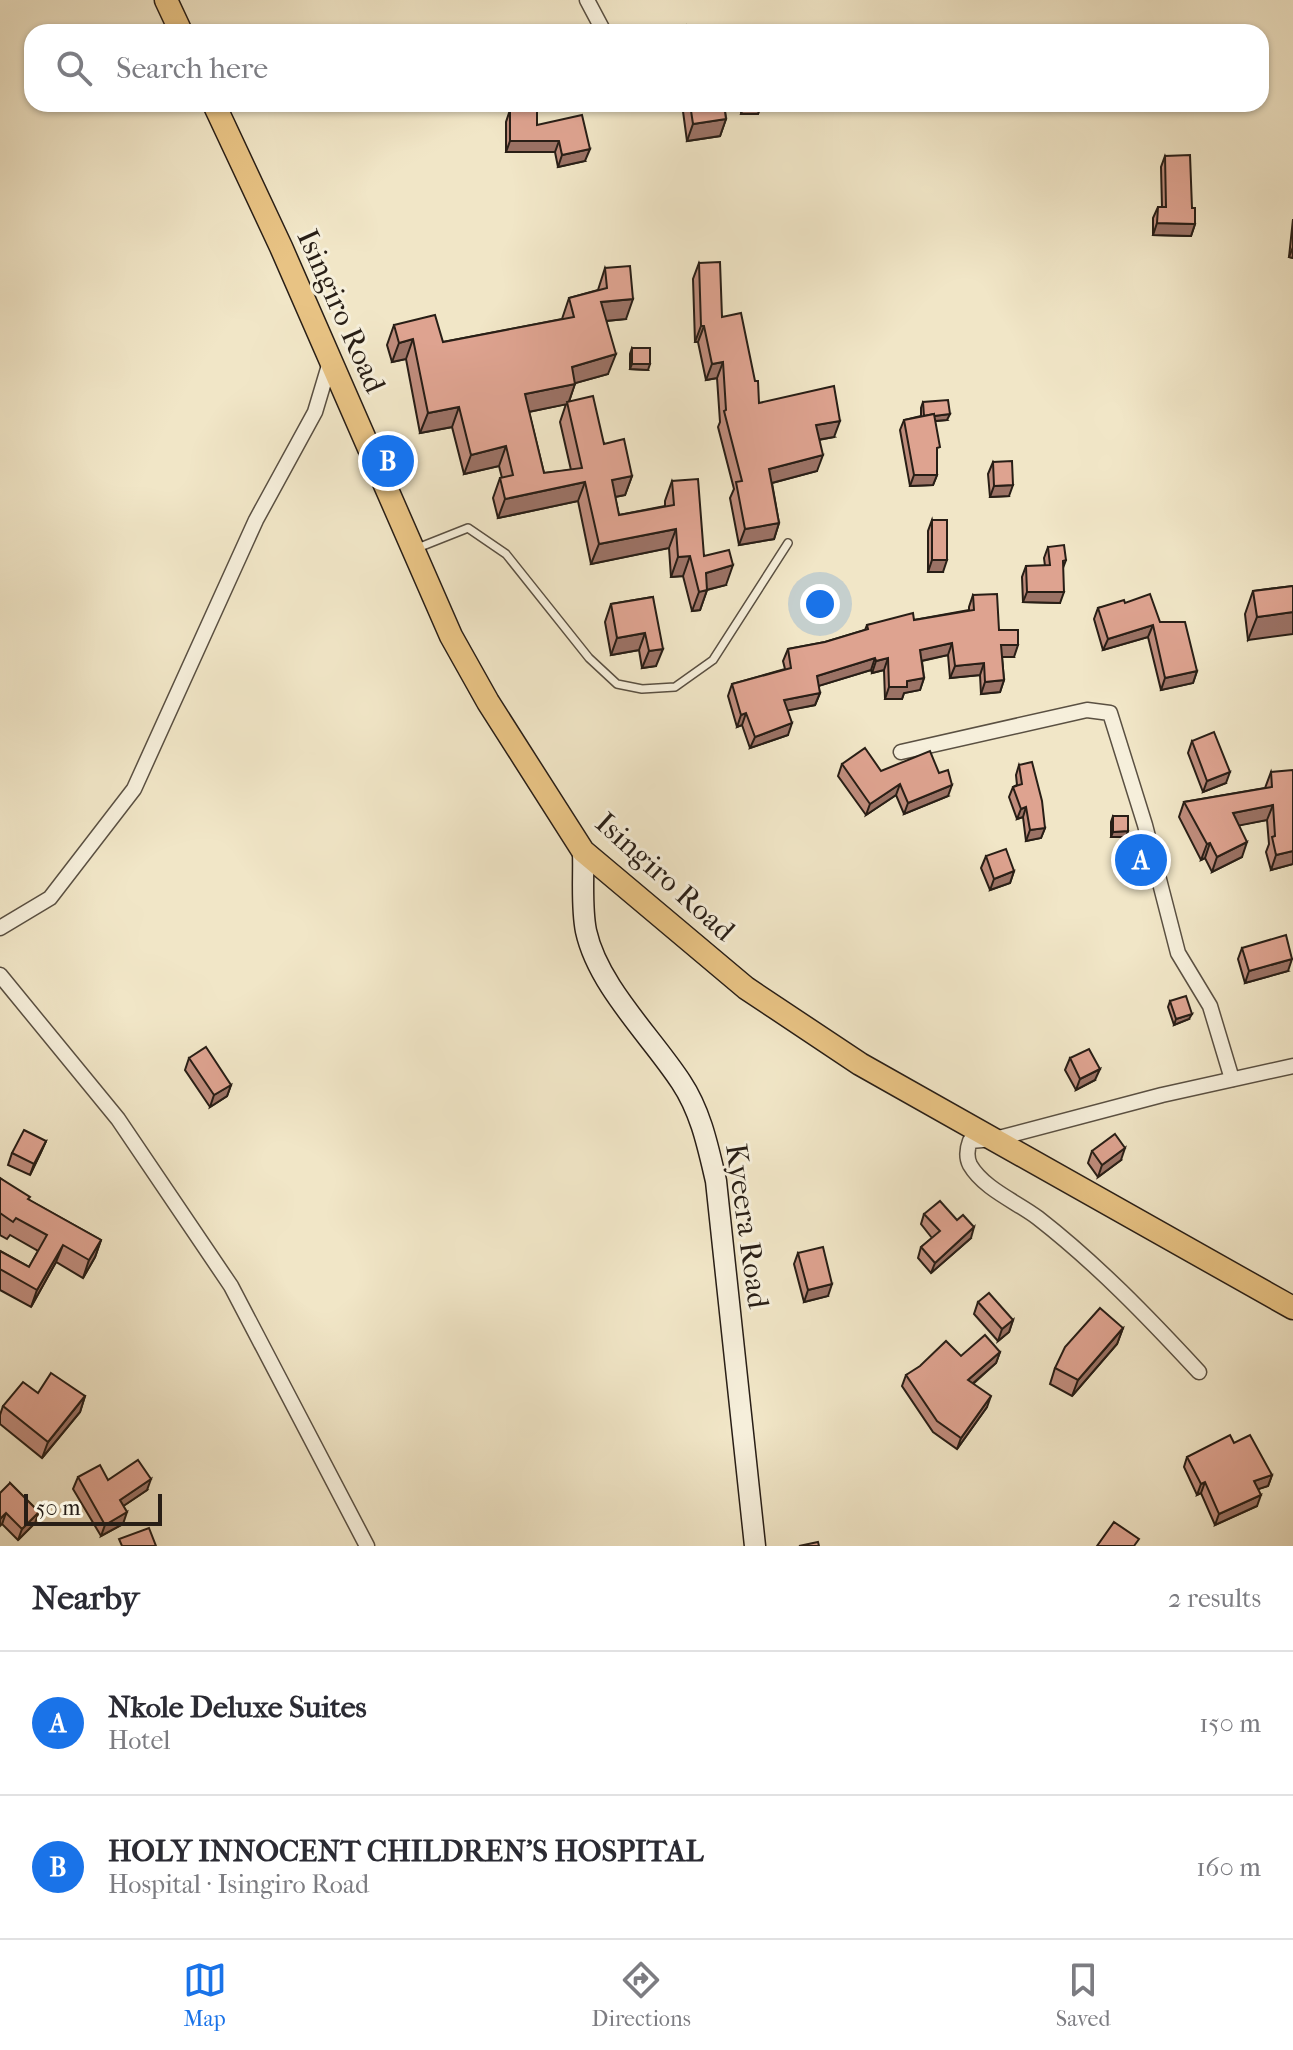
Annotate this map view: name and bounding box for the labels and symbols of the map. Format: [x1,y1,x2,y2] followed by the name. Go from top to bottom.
[289,224,393,399] street label: Isingiro Road
[362,431,414,491] pin: B
[800,584,840,624] your location
[588,805,742,949] street label: Isingiro Road
[1115,830,1167,890] pin: A
[718,1142,776,1311] street label: Kyeera Road
[24,1490,162,1526] scale bar

